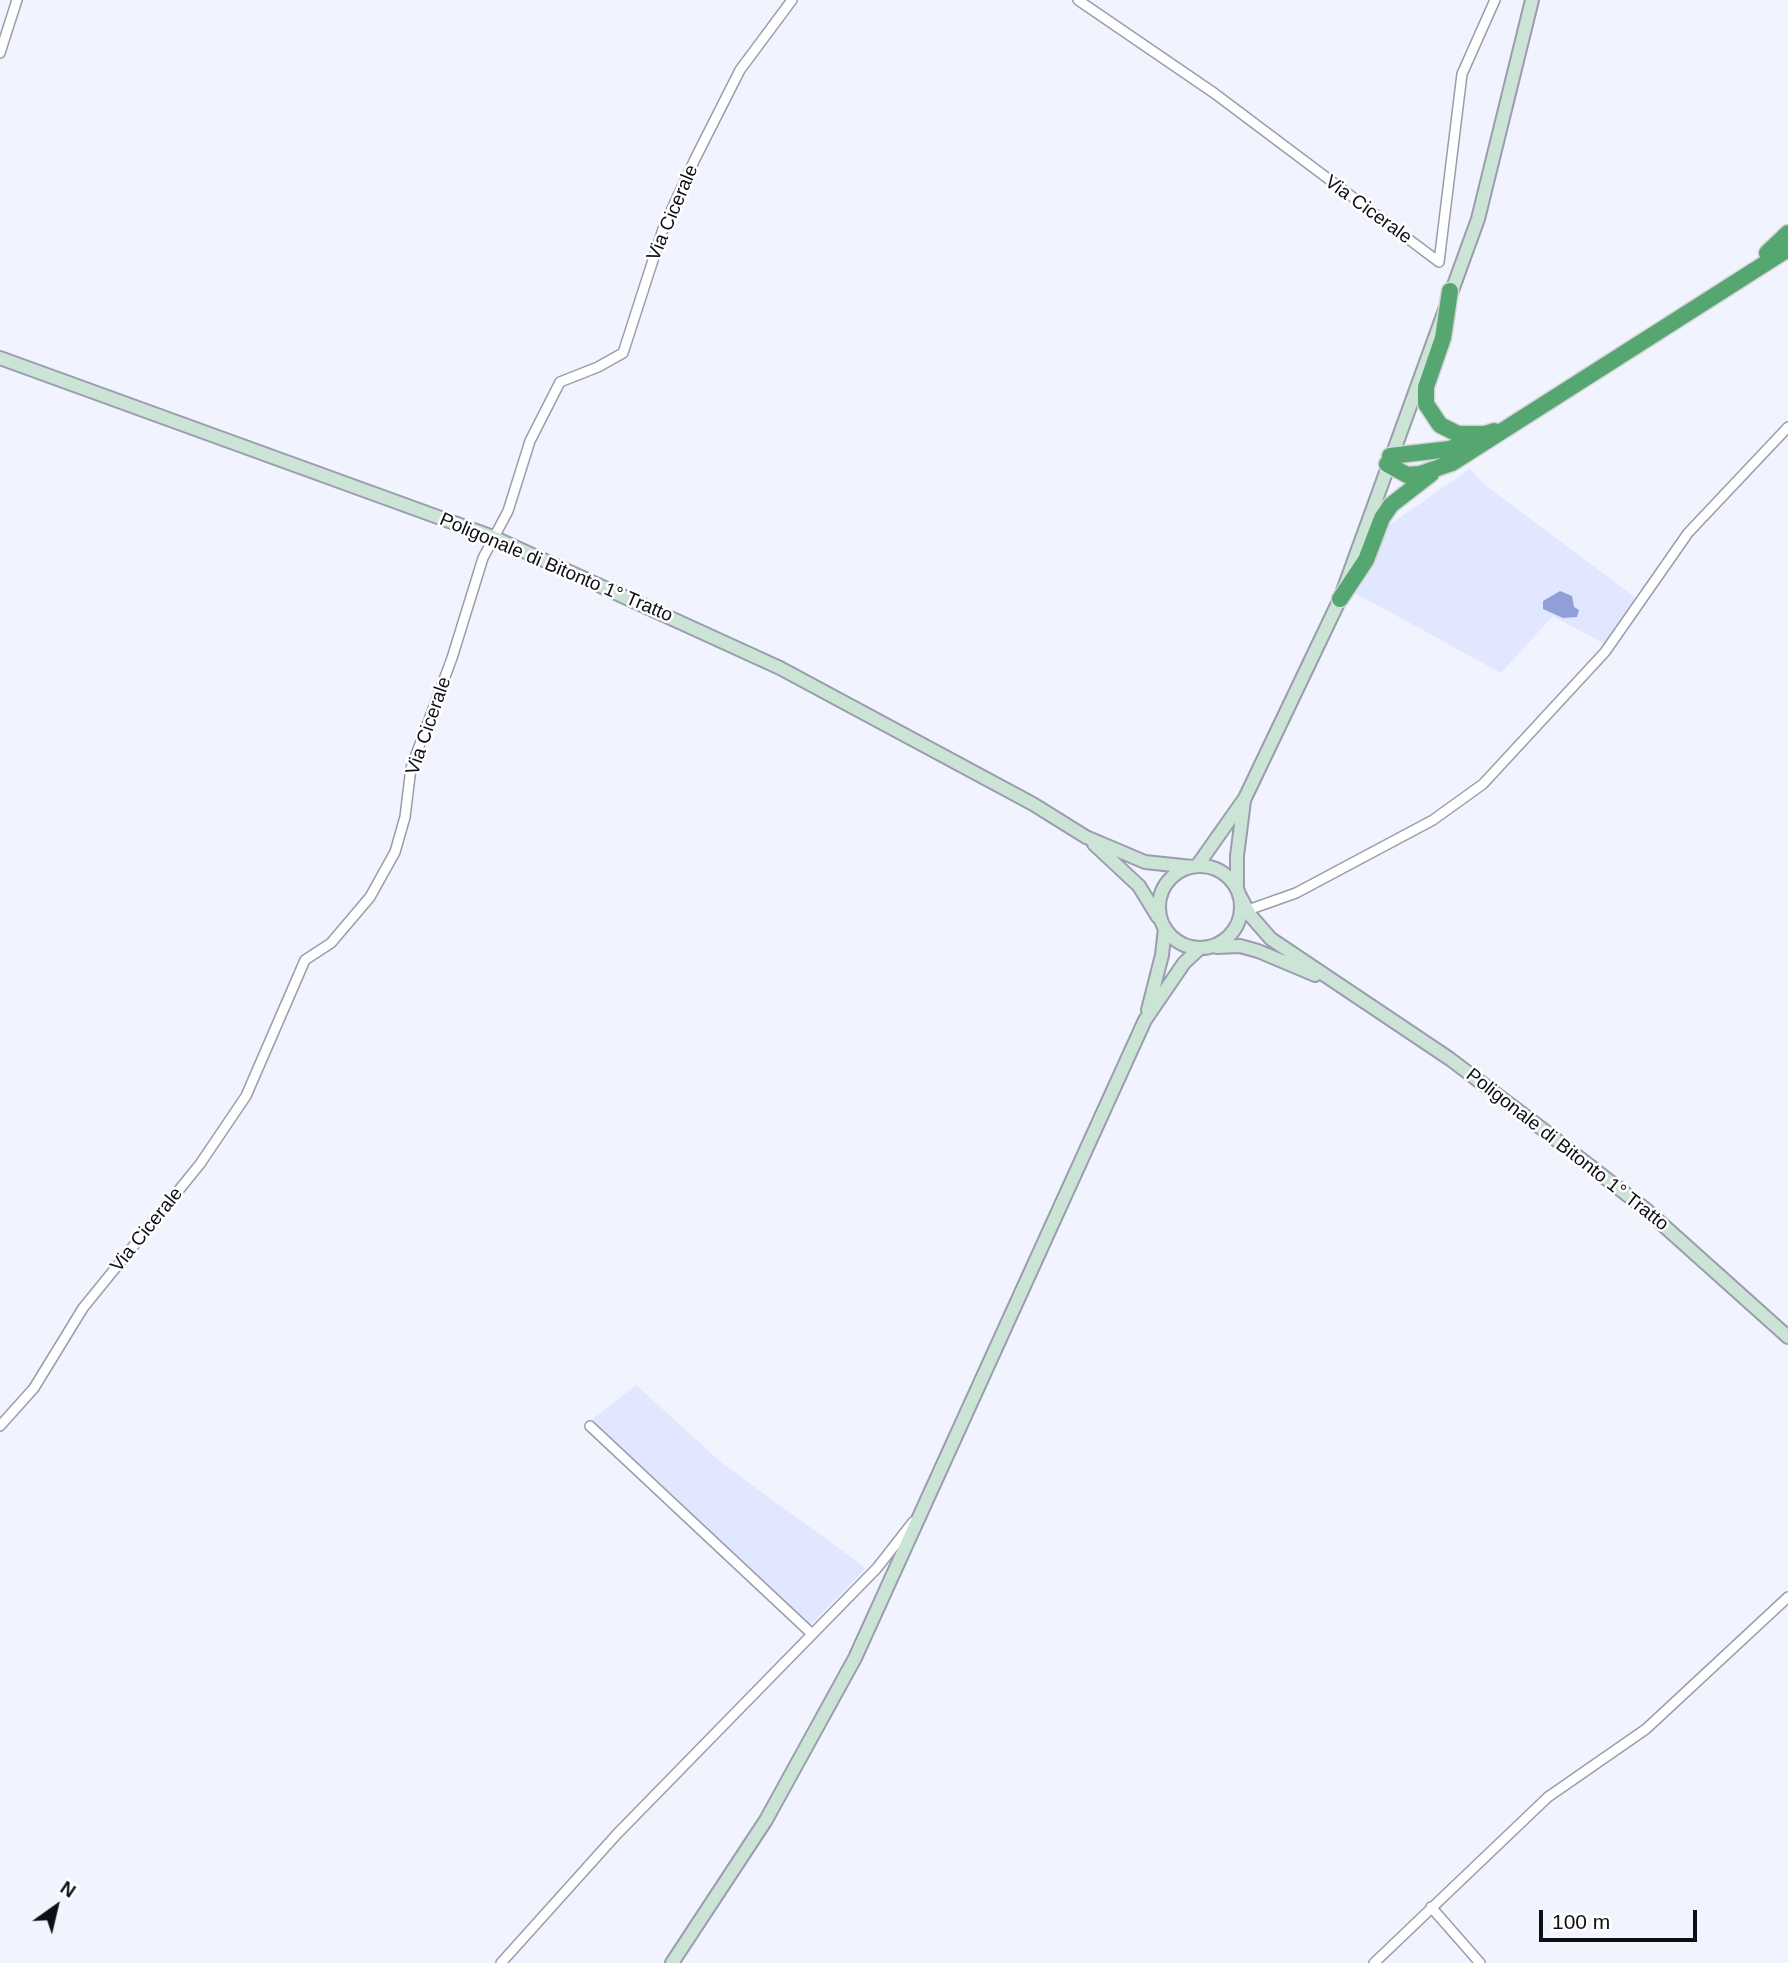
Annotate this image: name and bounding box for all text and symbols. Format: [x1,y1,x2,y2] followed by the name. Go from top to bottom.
[643,162,703,264] street label: Via Cicerale
[1320,171,1416,249] street label: Via Cicerale
[436,508,676,628] street label: Poligonale di Bitonto 1° Tratto
[402,674,456,778] street label: Via Cicerale
[1461,1064,1673,1236] street label: Poligonale di Bitonto 1° Tratto
[106,1183,188,1277] street label: Via Cicerale
[21,1872,91,1942] north arrow
[56,1877,80,1902] text: N
[1543,1896,1700,1940] scale bar
[1552,1910,1610,1933] text: 100 m

